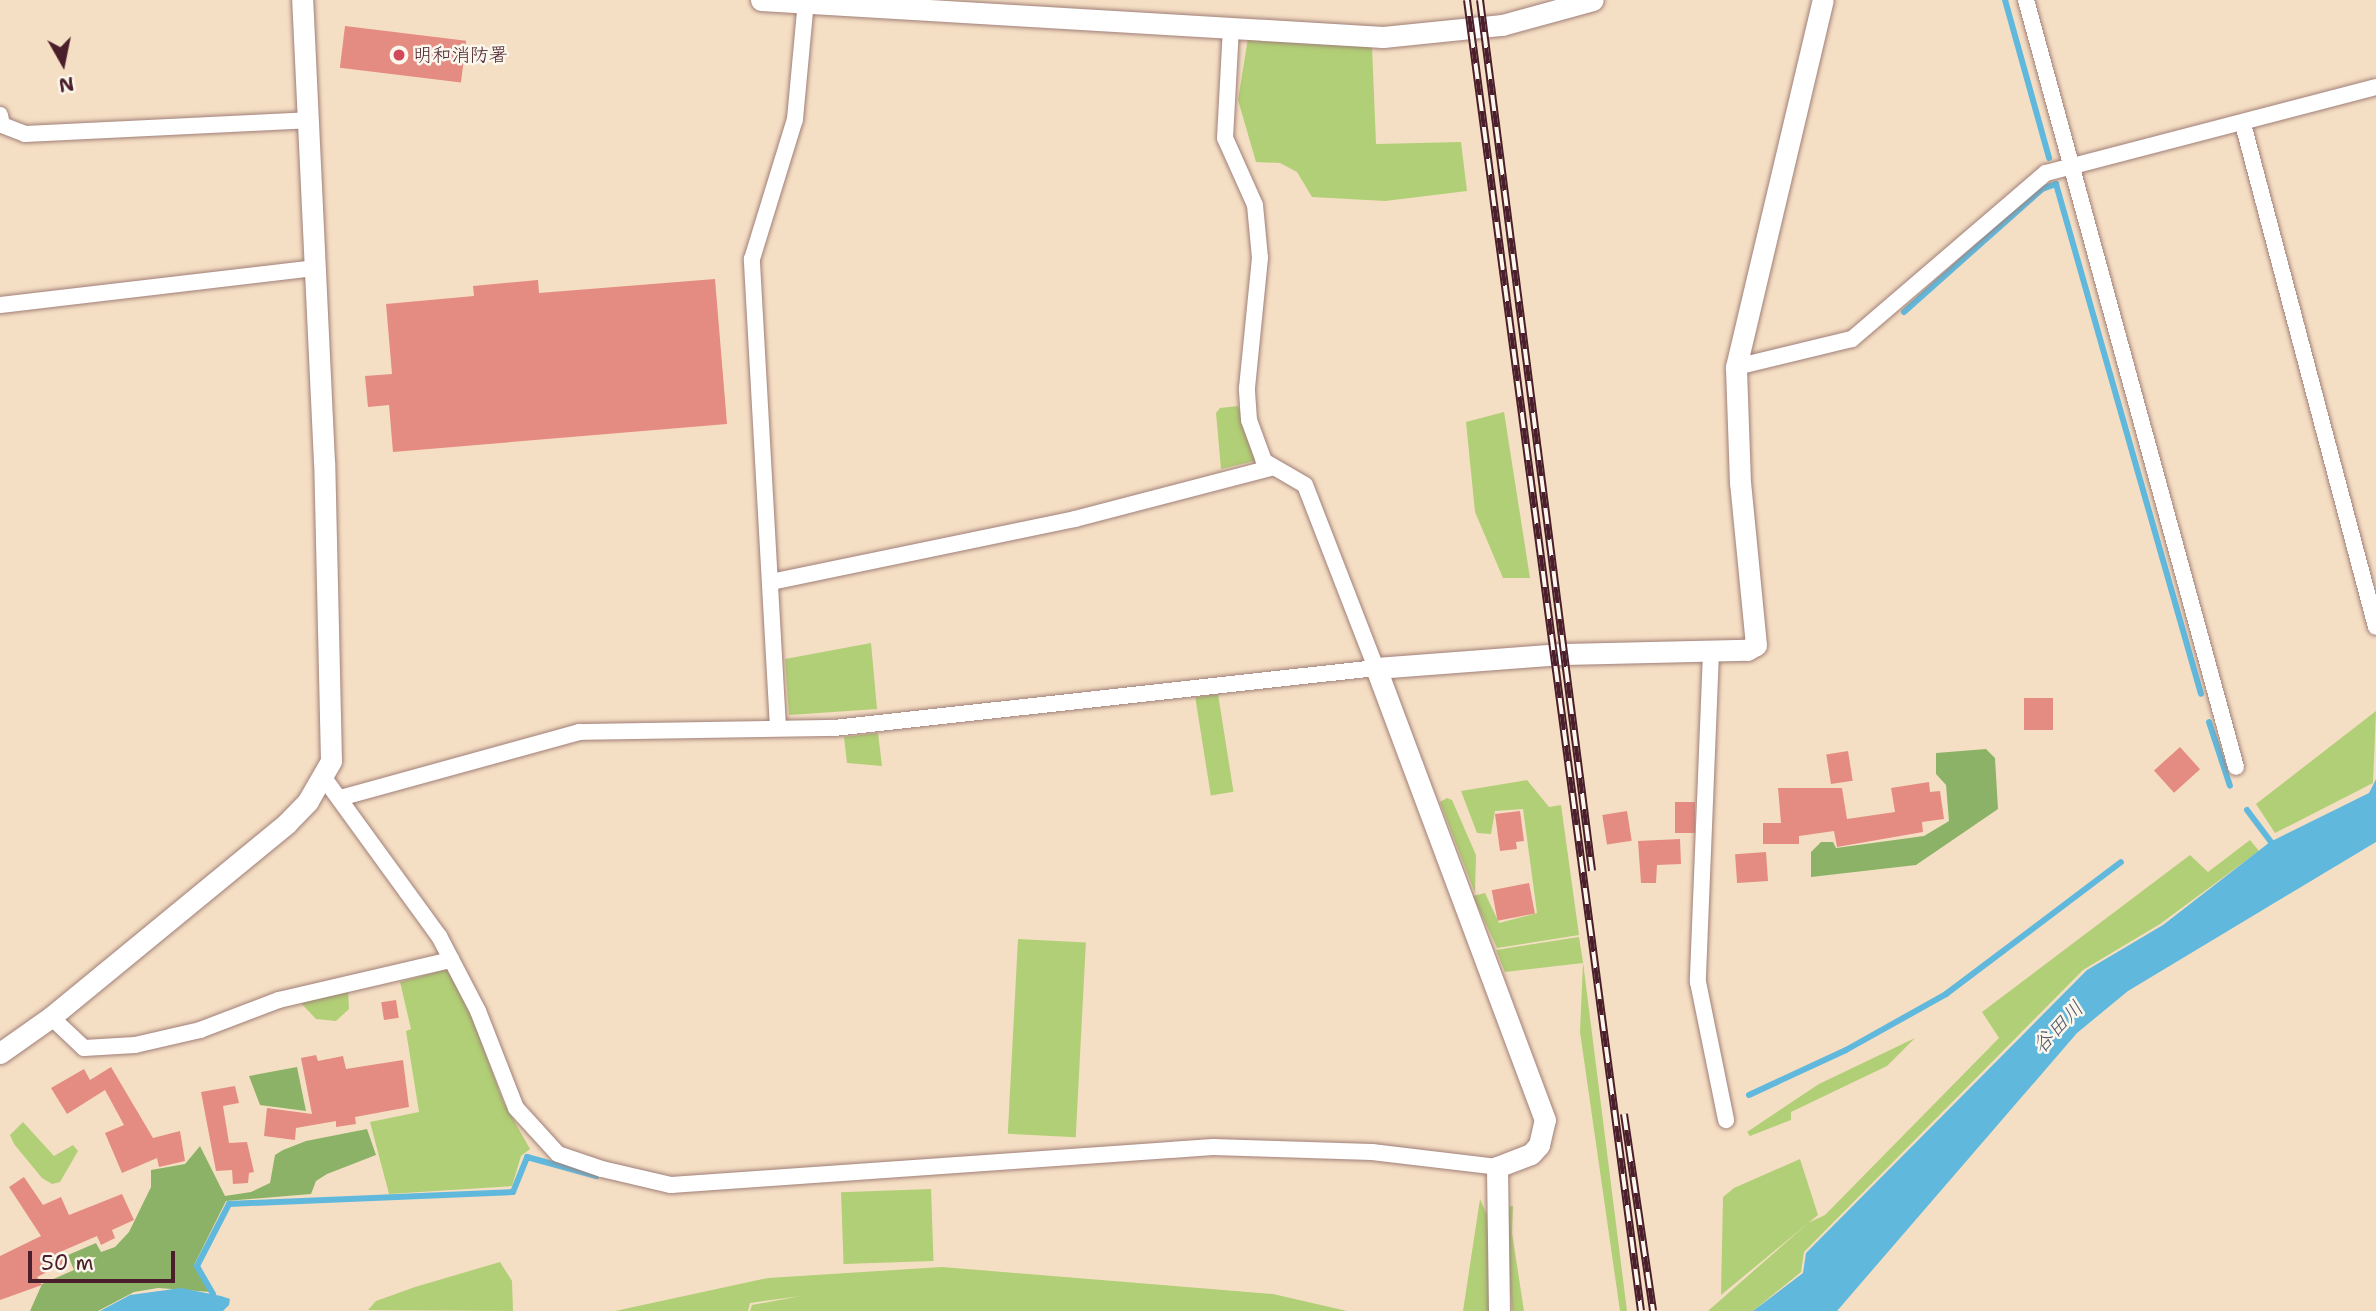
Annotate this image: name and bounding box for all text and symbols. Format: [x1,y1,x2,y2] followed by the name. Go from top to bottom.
[28,28,98,98] north arrow
[413,44,508,66] place label: 明和消防署
[391,47,407,63] marker: 明和消防署
[57,71,76,98] text: N
[2027,996,2089,1058] water label: 谷田川
[32,1238,178,1282] scale bar
[41,1249,94,1277] text: 50 m

